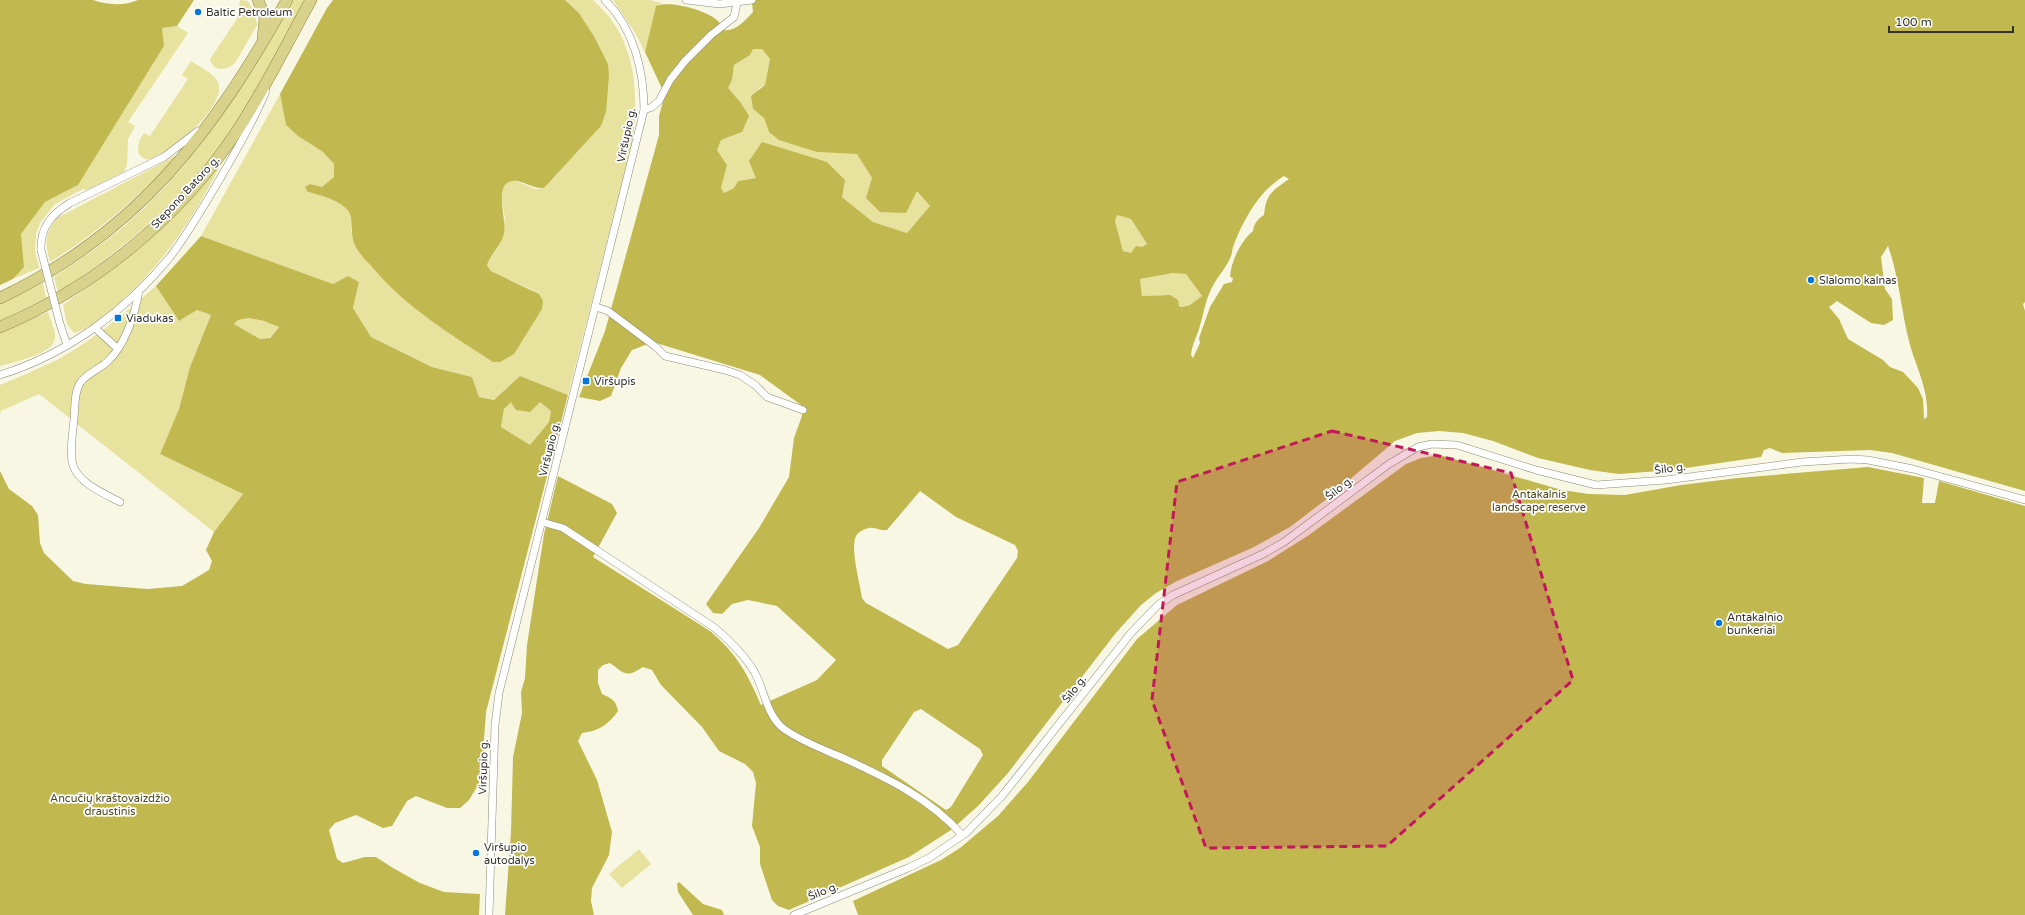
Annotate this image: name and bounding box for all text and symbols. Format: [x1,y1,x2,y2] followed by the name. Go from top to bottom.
[206,6,292,19] place label: Baltic Petroleum
[193,7,203,17] marker: Baltic Petroleum
[1889,8,2013,34] scale bar
[1895,15,1932,29] text: 100 m
[614,106,639,164] street label: Viršupio g.
[148,153,222,231] street label: Stepono Batoro g.
[1819,274,1897,287] place label: Slalomo kalnas
[1806,275,1816,285] marker: Slalomo kalnas
[126,312,173,325] place label: Viadukas
[113,313,123,323] marker: Viadukas
[594,375,635,388] place label: Viršupis
[581,376,591,386] marker: Viršupis
[536,420,563,478] street label: Viršupio g.
[1654,459,1687,477] street label: Šilo g.
[1322,473,1356,503] street label: Šilo g.
[1492,488,1586,514] park label: Antakalnis landscape reserve
[1727,611,1783,637] place label: Antakalnio bunkeriai
[1714,618,1724,628] marker: Antakalnio bunkeriai
[1059,672,1089,706] street label: Šilo g.
[476,739,491,795] street label: Viršupio g.
[50,792,170,818] park label: Ancučių kraštovaizdžio draustinis
[484,841,535,867] place label: Viršupio autodalys
[471,848,481,858] marker: Viršupio autodalys
[806,879,840,903] street label: Šilo g.

